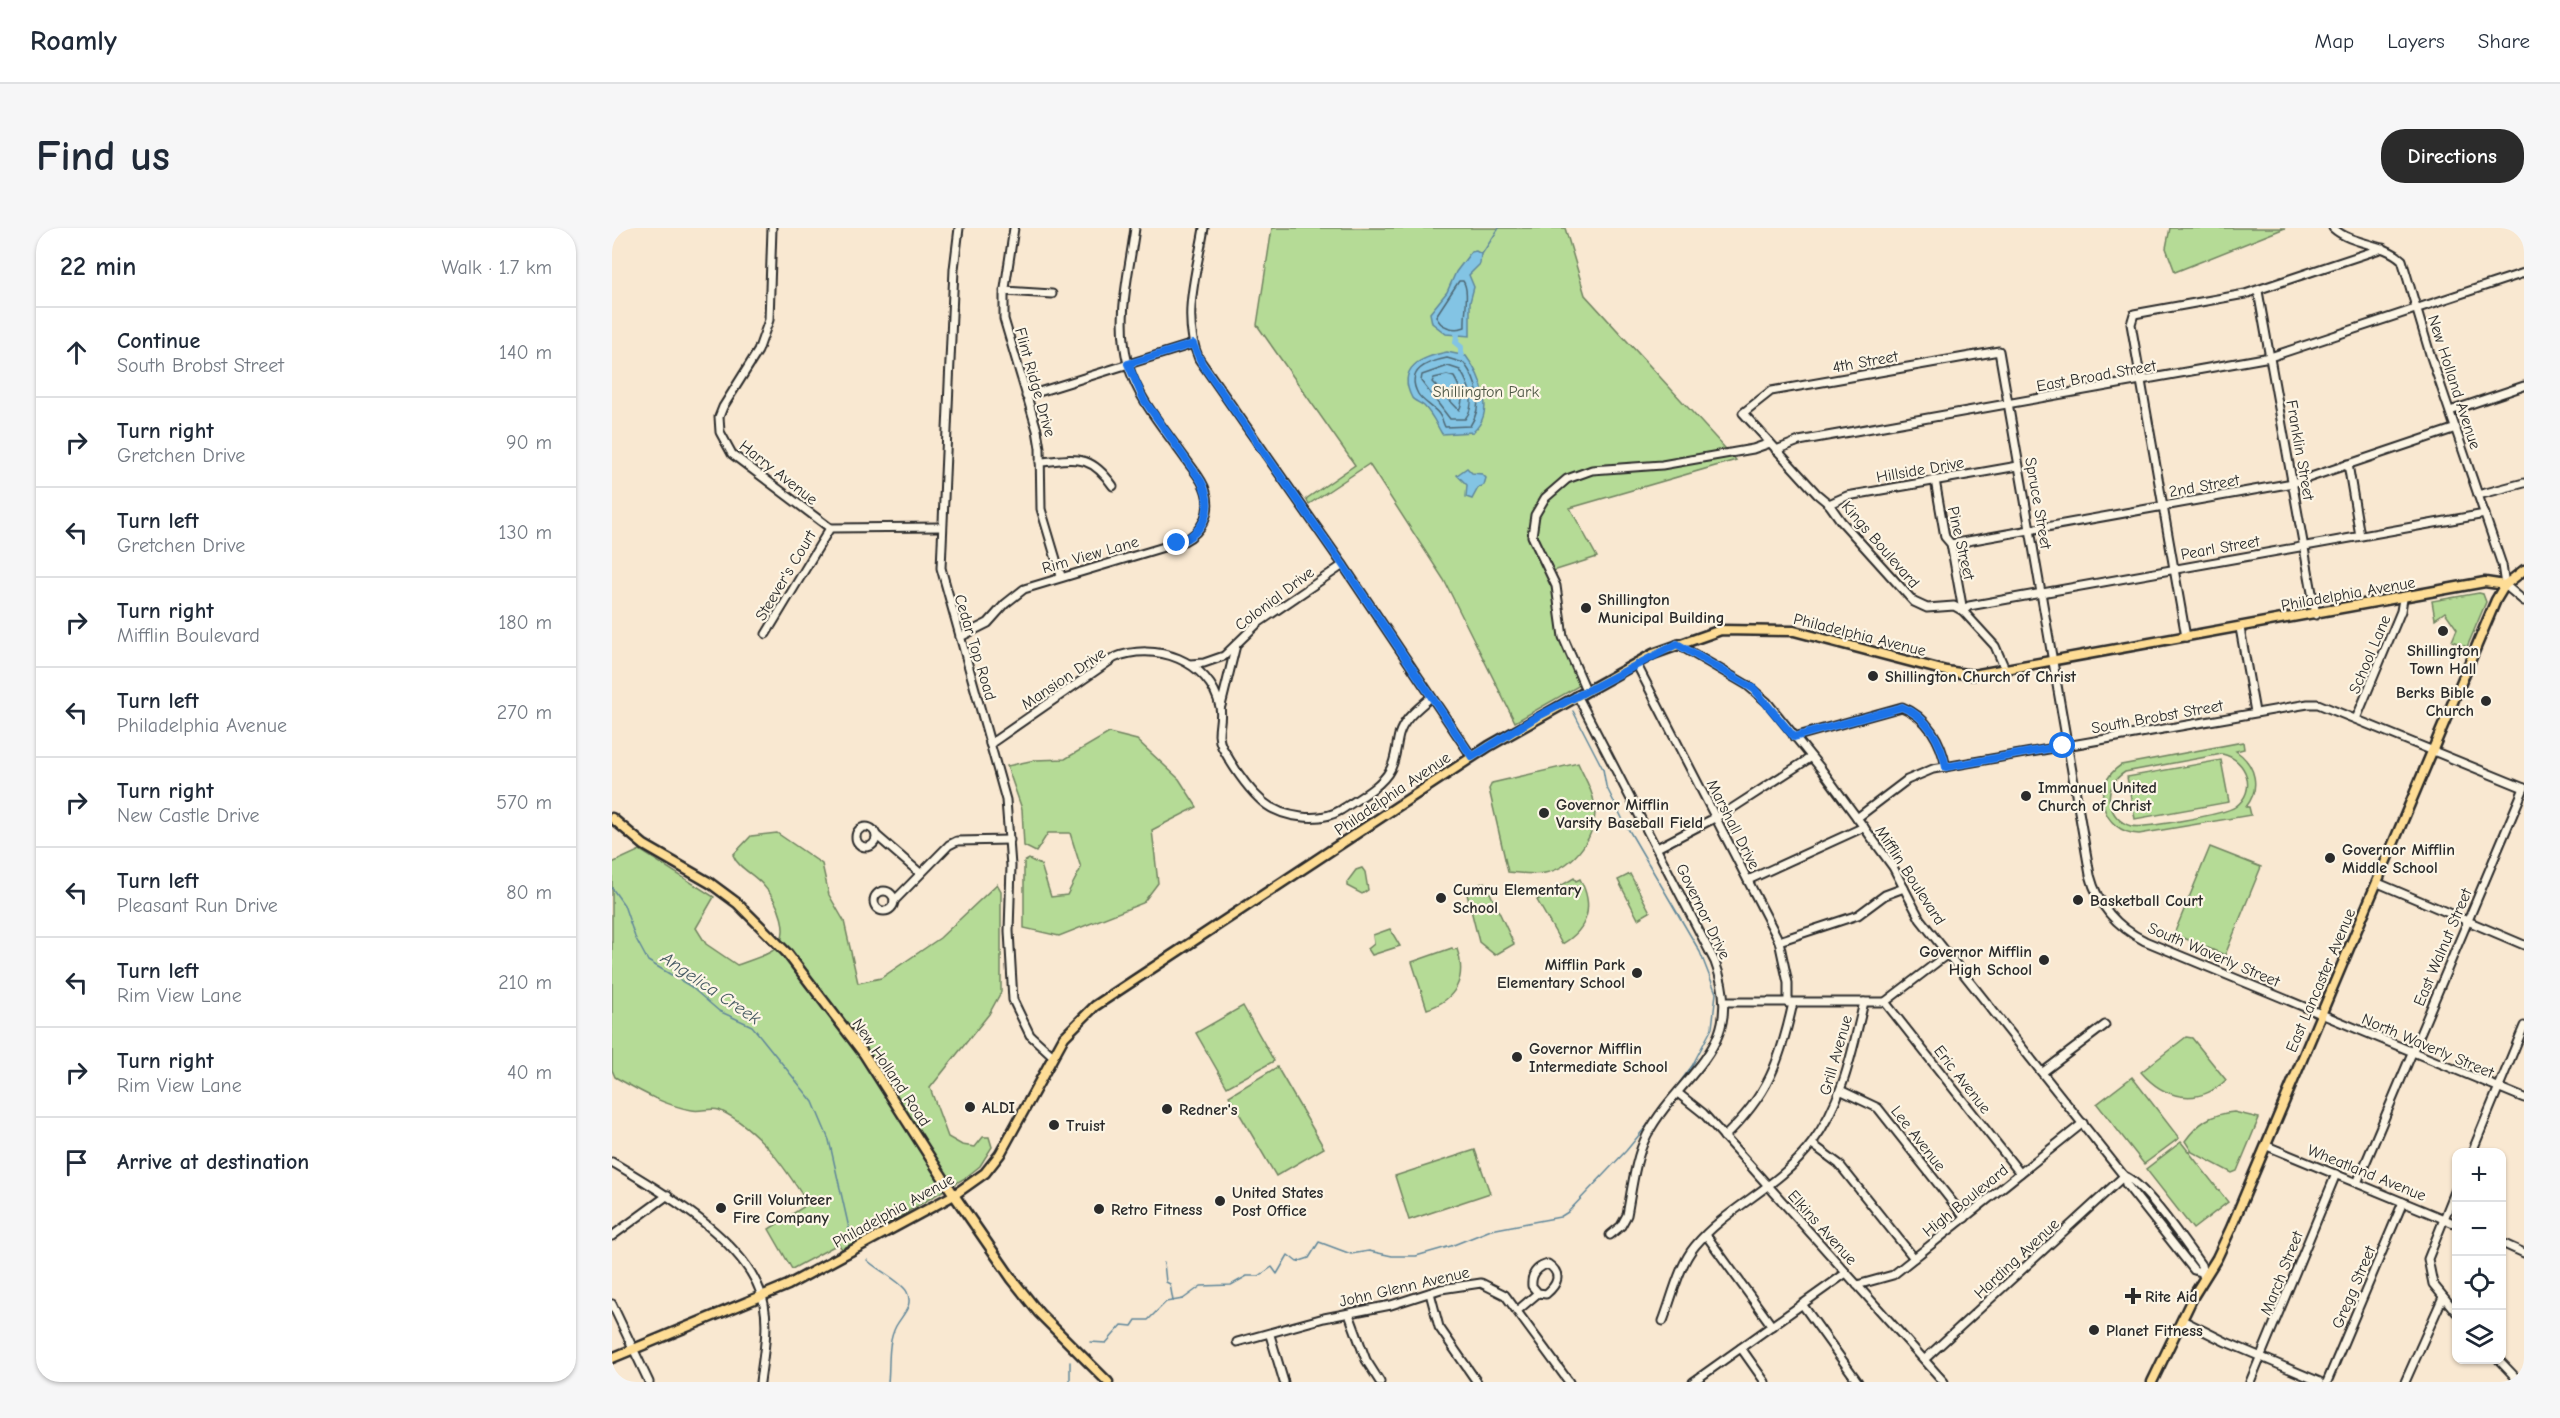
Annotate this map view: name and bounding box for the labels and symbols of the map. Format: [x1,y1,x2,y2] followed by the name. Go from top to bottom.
[2424,313,2484,452] street label: New Holland Avenue
[1011,325,1059,439] street label: Flint Ridge Drive
[1831,347,1900,377] street label: 4th Street
[2035,357,2158,395] street label: East Broad Street
[1433,383,1539,401] park label: Shillington Park
[2282,399,2318,502] street label: Franklin Street
[736,437,821,509] street label: Harry Avenue
[1875,453,1965,487] street label: Hillside Drive
[2021,456,2055,551] street label: Spruce Street
[2168,471,2241,501] street label: 2nd Street
[1838,498,1923,592] street label: Kings Boulevard
[1944,505,1978,582] street label: Pine Street
[752,527,820,624] street label: Steever's Court
[1163,529,1189,555] route end
[2179,532,2261,564] street label: Pearl Street
[1040,533,1141,577] street label: Rim View Lane
[1232,563,1318,634] street label: Colonial Drive
[2280,573,2417,615] street label: Philadelphia Avenue
[1598,591,1725,627] place label: Shillington Municipal Building
[950,592,1000,703] street label: Cedar Top Road
[1579,601,1593,615] marker: Shillington Municipal Building
[1792,610,1928,660] street label: Philadelphia Avenue
[2345,612,2395,696] street label: School Lane
[2436,624,2450,638] marker: Shillington Town Hall
[2407,642,2479,678] place label: Shillington Town Hall
[1018,644,1109,714] street label: Mansion Drive
[1885,668,2077,686] place label: Shillington Church of Christ
[1866,669,1880,683] marker: Shillington Church of Christ
[2396,684,2474,720] place label: Berks Bible Church
[2479,694,2493,708] marker: Berks Bible Church
[2090,696,2225,737] street label: South Brobst Street
[2049,732,2075,758] route start
[1331,748,1454,839] street label: Philadelphia Avenue
[1703,777,1763,872] street label: Marshall Drive
[2038,779,2157,815] place label: Immanuel United Church of Christ
[2019,789,2033,803] marker: Immanuel United Church of Christ
[1556,796,1703,832] place label: Governor Mifflin Varsity Baseball Field
[1537,806,1551,820] marker: Governor Mifflin Varsity Baseball Field
[1871,823,1949,928] street label: Mifflin Boulevard
[2342,841,2455,877] place label: Governor Mifflin Middle School
[2323,851,2337,865] marker: Governor Mifflin Middle School
[1672,861,1734,962] street label: Governor Drive
[1453,881,1582,917] place label: Cumru Elementary School
[2410,885,2476,1009] street label: East Walnut Street
[1434,891,1448,905] marker: Cumru Elementary School
[2090,892,2204,910] place label: Basketball Court
[2071,893,2085,907] marker: Basketball Court
[2282,906,2359,1055] street label: East Lancaster Avenue
[2145,919,2283,991] street label: South Waverly Street
[1919,943,2032,979] place label: Governor Mifflin High School
[656,947,765,1030] water label: Angelica Creek
[2037,953,2051,967] marker: Governor Mifflin High School
[1497,956,1625,992] place label: Mifflin Park Elementary School
[1630,966,1644,980] marker: Mifflin Park Elementary School
[2359,1010,2497,1082] street label: North Waverly Street
[1816,1013,1856,1097] street label: Grill Avenue
[848,1015,934,1130] street label: New Holland Road
[1529,1040,1668,1076] place label: Governor Mifflin Intermediate School
[1930,1042,1994,1117] street label: Eric Avenue
[1510,1050,1524,1064] marker: Governor Mifflin Intermediate School
[982,1099,1015,1117] place label: ALDI
[963,1100,977,1114] marker: ALDI
[1179,1101,1238,1119] place label: Redner's
[1160,1102,1174,1116] marker: Redner's
[1887,1102,1949,1175] street label: Lee Avenue
[1066,1117,1106,1135] place label: Truist
[1047,1118,1061,1132] marker: Truist
[2305,1141,2429,1205] street label: Wheatland Avenue
[1919,1161,2012,1241] street label: High Boulevard
[830,1170,957,1252] street label: Philadelphia Avenue
[1232,1184,1323,1220] place label: United States Post Office
[1784,1187,1860,1269] street label: Elkins Avenue
[733,1191,832,1227] place label: Grill Volunteer Fire Company
[1213,1194,1227,1208] marker: United States Post Office
[714,1201,728,1215] marker: Grill Volunteer Fire Company
[1111,1201,1202,1219] place label: Retro Fitness
[1092,1202,1106,1216] marker: Retro Fitness
[1971,1215,2063,1303] street label: Harding Avenue
[2257,1228,2307,1318] street label: March Street
[2328,1243,2380,1331] street label: Gregg Street
[1337,1263,1471,1311] street label: John Glenn Avenue
[2145,1288,2198,1306] place label: Rite Aid
[2126,1289,2140,1303] marker: Rite Aid
[2106,1322,2203,1340] place label: Planet Fitness
[2087,1323,2101,1337] marker: Planet Fitness

